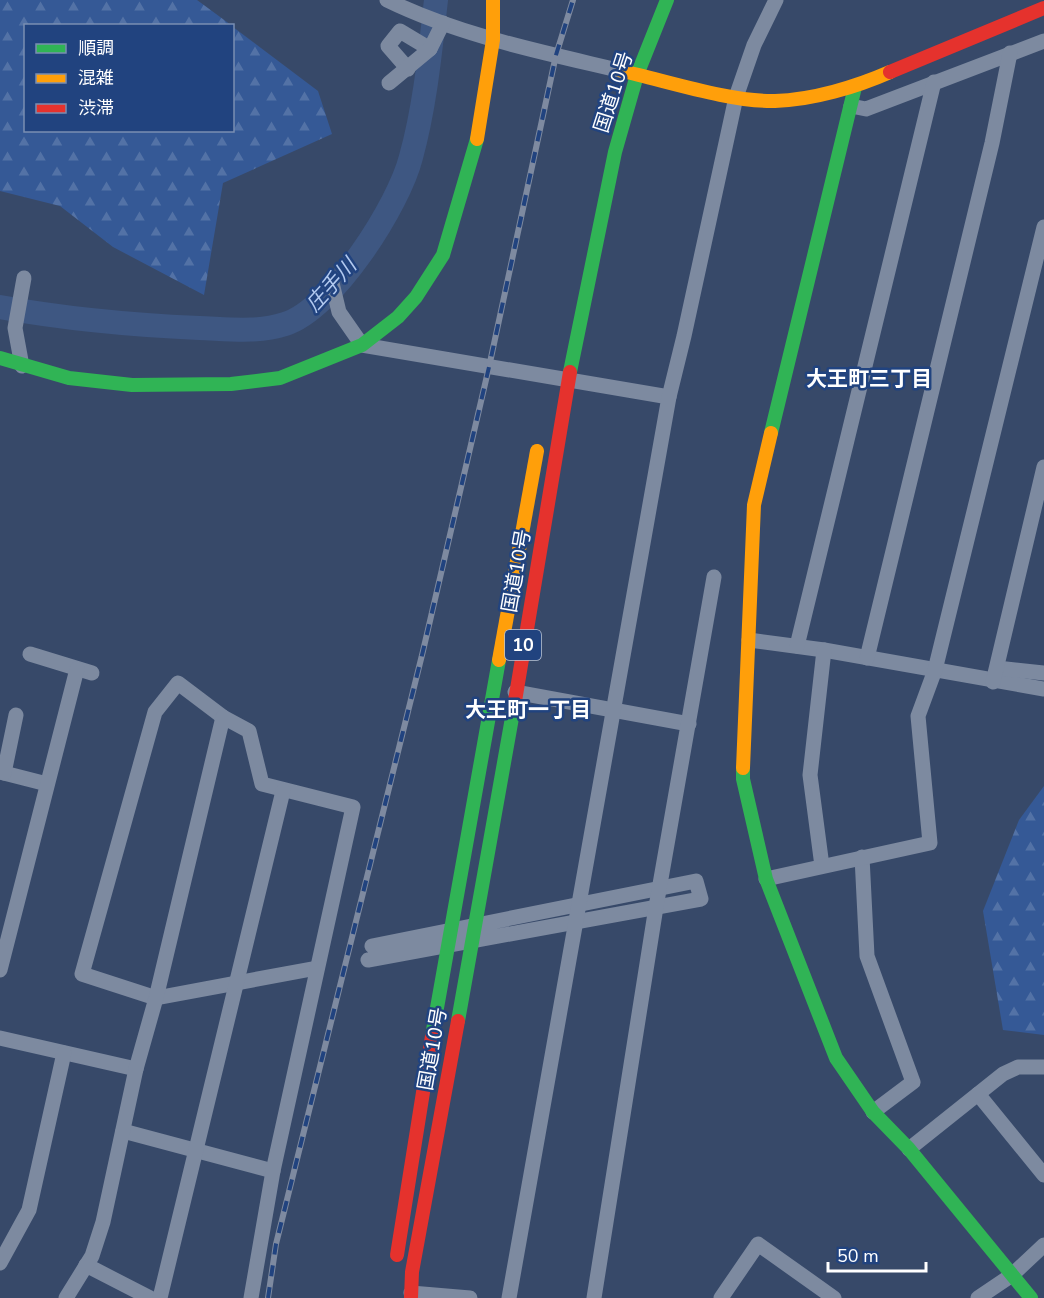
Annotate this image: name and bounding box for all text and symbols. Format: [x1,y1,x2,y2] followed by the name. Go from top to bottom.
[24,24,234,132] legend
[78,36,114,60] text: 順調
[588,48,639,136] street label: 国道10号
[78,66,114,90] text: 混雑
[78,96,114,120] text: 渋滞
[300,251,364,318] water label: 庄手川
[806,365,932,393] district label: 大王町三丁目
[496,527,537,615] street label: 国道10号
[505,630,541,660] road number: 10
[465,696,591,724] district label: 大王町一丁目
[412,1005,453,1093] street label: 国道10号
[828,1235,926,1273] scale bar
[837,1244,879,1268] text: 50 m

